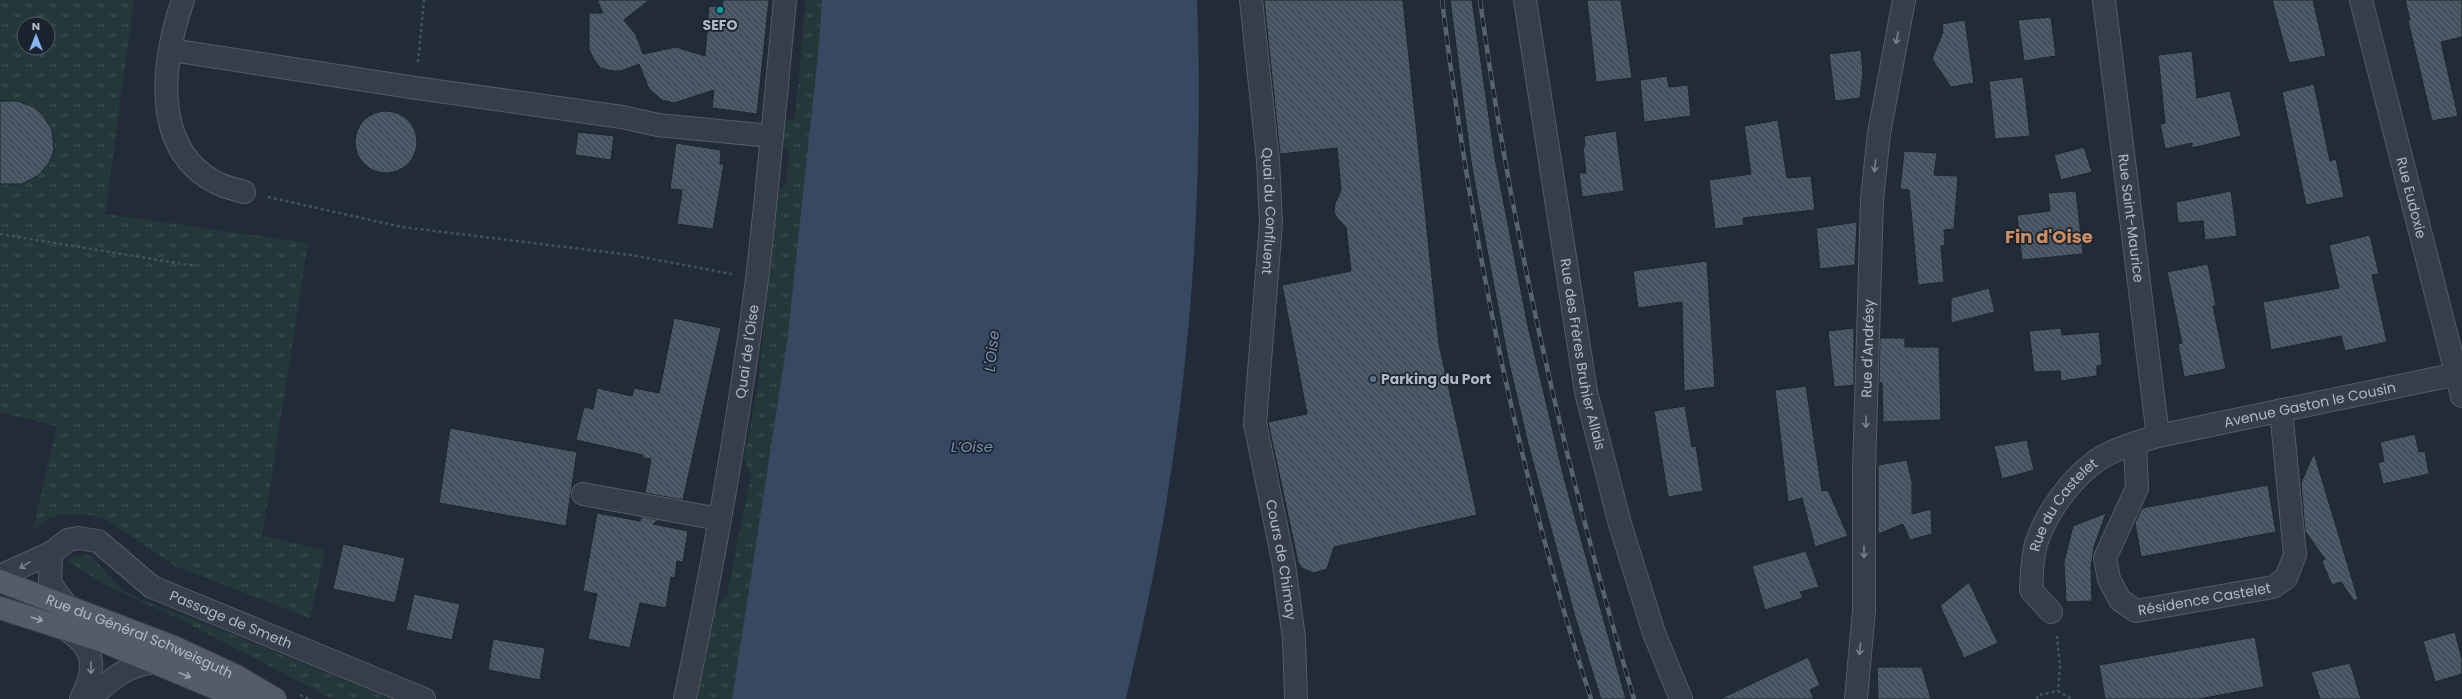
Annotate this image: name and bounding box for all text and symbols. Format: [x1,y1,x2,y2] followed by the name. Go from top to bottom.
[715,5,725,15] marker: SEFO
[703,15,737,35] place label: SEFO
[16,16,56,56] north arrow
[32,18,40,34] text: N
[1892,31,1900,44] one-way arrow
[1257,146,1281,275] street label: Quai du Confluent
[2113,153,2149,284] street label: Rue Saint-Maurice
[2391,155,2431,241] street label: Rue Eudoxie
[1871,159,1879,172] one-way arrow
[2005,224,2093,249] district label: Fin d'Oise
[1555,257,1611,452] street label: Rue des Frères Bruhier Allais
[1856,299,1879,398] street label: Rue d'Andrésy
[730,303,764,400] street label: Quai de l'Oise
[979,329,1004,373] water label: L'Oise
[1381,369,1491,389] place label: Parking du Port
[1368,374,1378,384] marker: Parking du Port
[2222,377,2398,432] street label: Avenue Gaston le Cousin
[1862,415,1870,428] one-way arrow
[951,436,993,457] water label: L’Oise
[2024,453,2102,554] street label: Rue du Castelet
[1261,498,1301,621] street label: Cours de Chimay
[1860,545,1868,558] one-way arrow
[19,561,31,569] one-way arrow
[2136,578,2272,620] street label: Résidence Castelet
[167,585,295,654] street label: Passage de Smeth
[43,589,236,683] street label: Rue du Général Schweisguth
[31,616,44,623] one-way arrow
[1857,642,1864,655] one-way arrow
[87,661,95,674] one-way arrow
[179,671,191,679] one-way arrow

